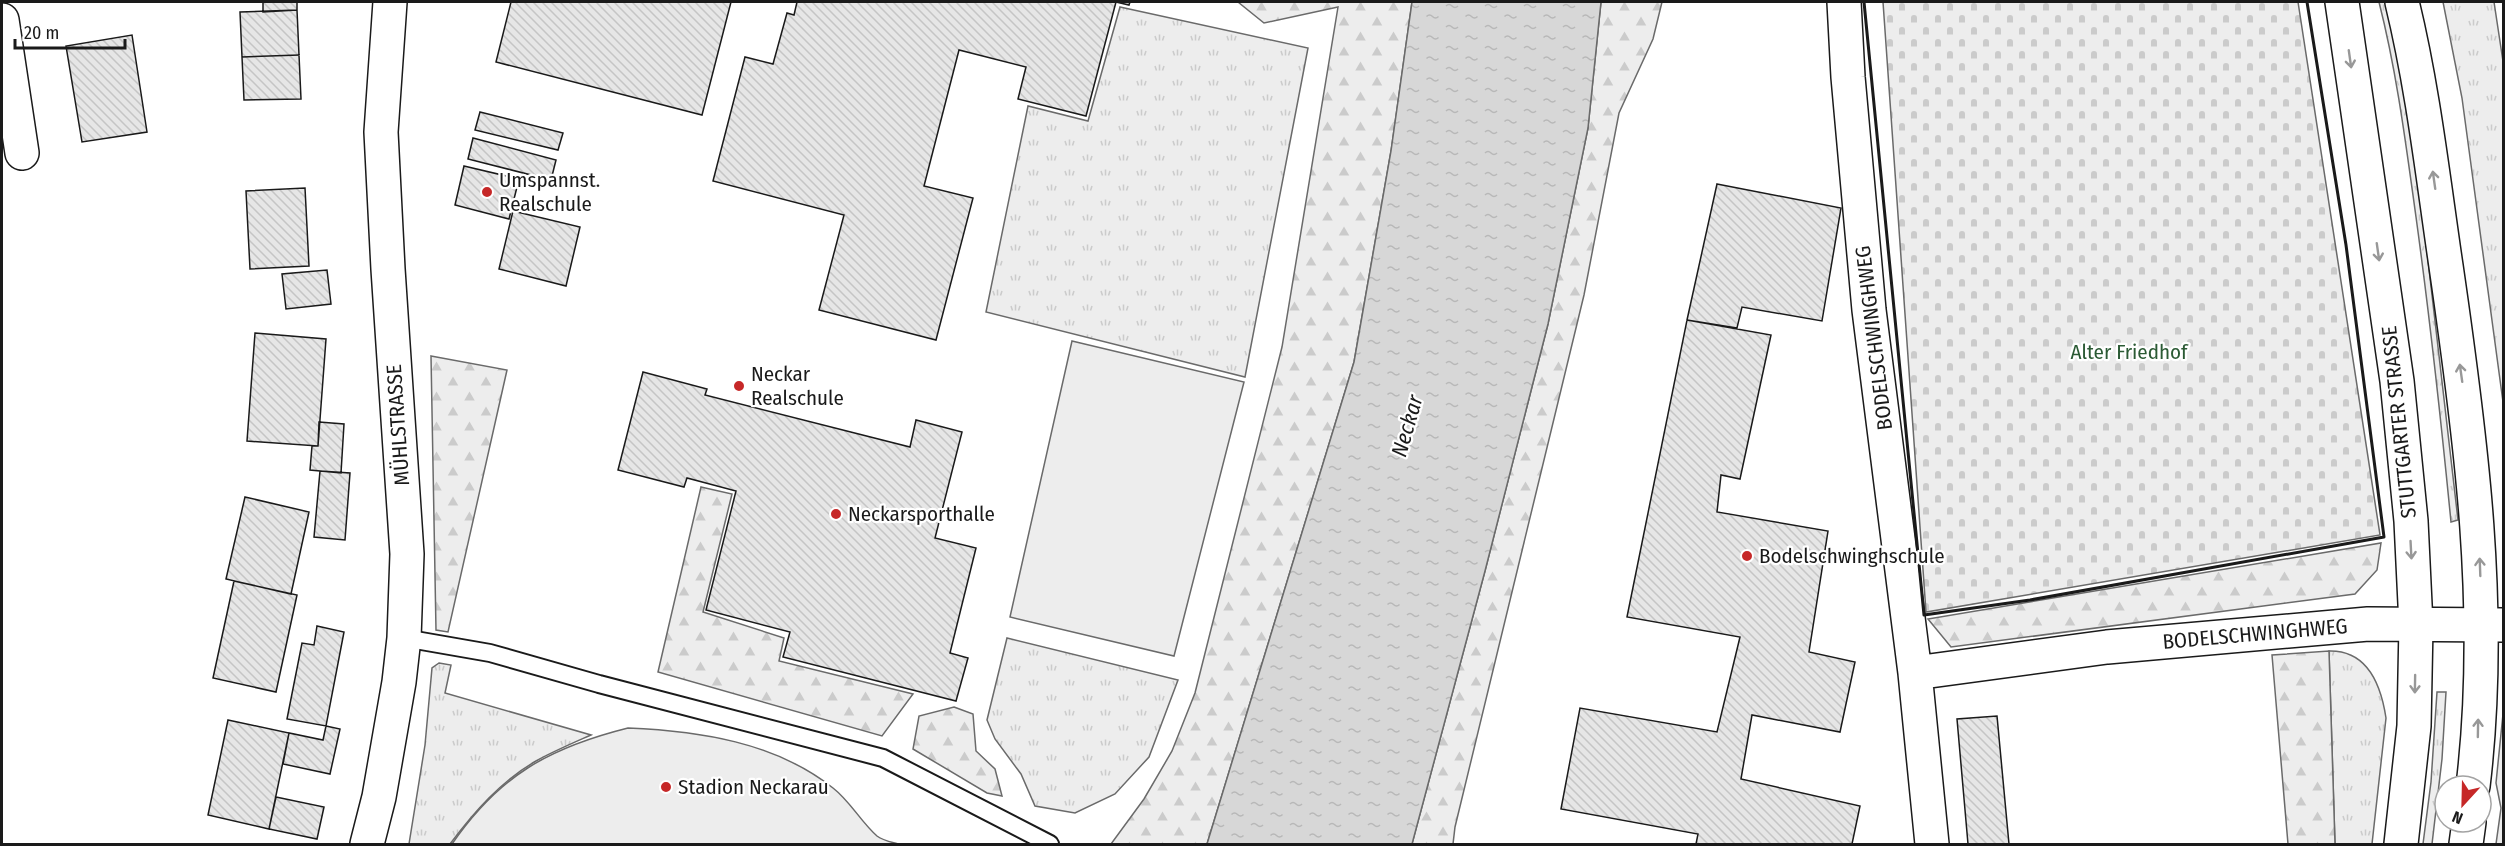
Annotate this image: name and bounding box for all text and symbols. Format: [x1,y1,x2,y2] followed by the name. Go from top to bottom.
[15,12,124,50] scale bar
[24,22,59,44] text: 20 m
[2345,49,2356,69] one-way arrow
[499,167,600,217] place label: Umspannst. Realschule
[2428,170,2439,190] one-way arrow
[480,185,494,199] marker: Umspannst. Realschule
[2372,242,2383,262] one-way arrow
[1850,244,1898,432] street label: BODELSCHWINGHWEG
[2376,324,2422,520] street label: STUTTGARTER STRASSE
[2070,339,2189,365] park label: Alter Friedhof
[751,361,844,411] place label: Neckar Realschule
[381,363,415,487] street label: MÜHLSTRASSE
[2456,363,2467,383] one-way arrow
[732,379,746,393] marker: Neckar Realschule
[1385,391,1429,460] water label: Neckar
[848,501,995,527] place label: Neckarsporthalle
[829,507,843,521] marker: Neckarsporthalle
[2406,540,2417,560] one-way arrow
[1759,543,1945,569] place label: Bodelschwinghschule
[1740,549,1754,563] marker: Bodelschwinghschule
[2474,557,2485,577] one-way arrow
[2161,613,2349,655] street label: BODELSCHWINGHWEG
[2409,673,2421,693] one-way arrow
[2473,718,2484,738] one-way arrow
[678,774,829,800] place label: Stadion Neckarau
[2433,774,2493,834] north arrow
[659,780,673,794] marker: Stadion Neckarau
[2450,807,2466,828] text: N

